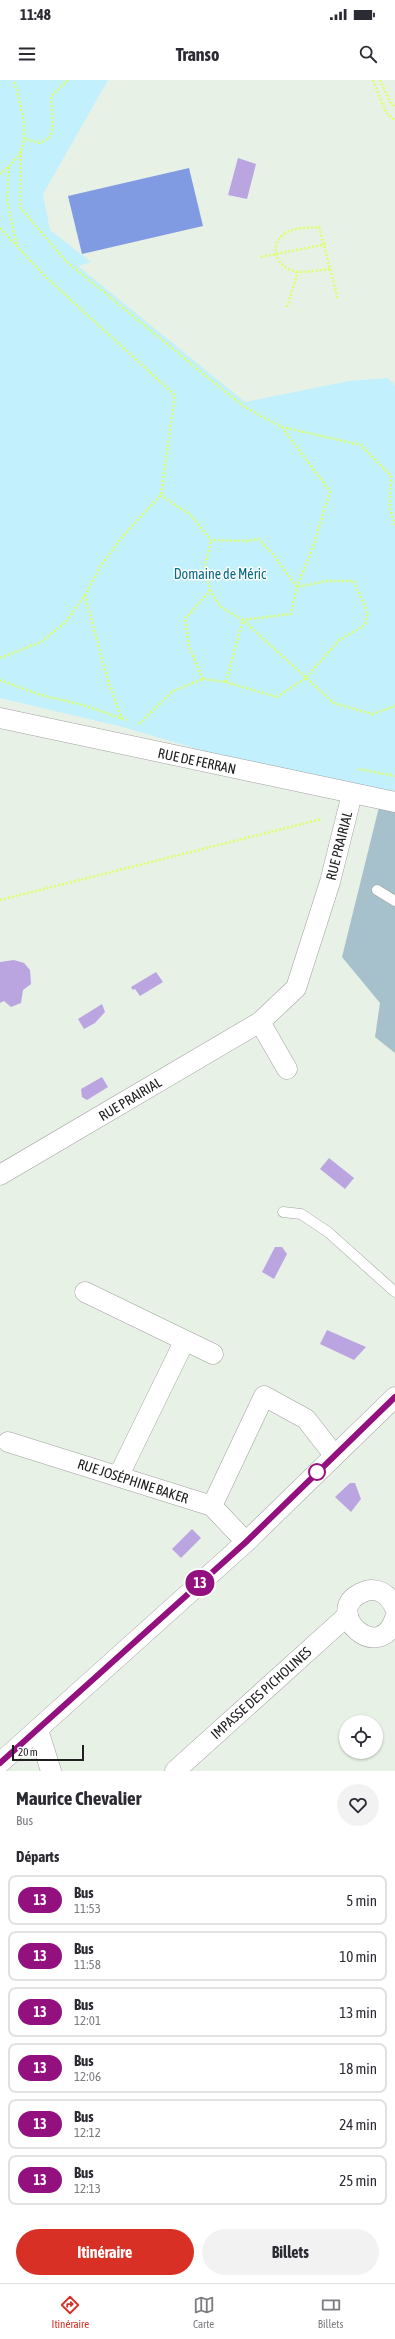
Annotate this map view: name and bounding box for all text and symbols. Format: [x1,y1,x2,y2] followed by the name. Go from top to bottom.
[20,6,51,23] text: 11:48
[16,43,38,65] icon: menu
[357,43,379,65] icon: search
[176,44,219,65] text: Transo
[174,566,267,582] park label: Domaine de Méric
[156,745,238,777] street label: RUE DE FERRAN
[323,809,355,882] street label: RUE PRAIRIAL
[96,1074,165,1124] street label: RUE PRAIRIAL
[76,1456,190,1506] street label: RUE JOSÉPHINE BAKER
[308,1463,326,1481] unlabelled marker
[182,1570,218,1596] line badge: 13
[193,1575,207,1591] text: 13
[208,1644,315,1742] street label: IMPASSE DES PICHOLINES
[339,1715,383,1759] map controls
[339,1715,383,1759] button: locate
[12,1743,84,1762] scale bar
[18,1746,38,1758] text: 20 m
[337,1784,379,1826] button: heart
[16,1787,141,1809] text: Maurice Chevalier
[16,1813,33,1828] text: Bus
[16,1848,59,1865] text: Départs
[74,1884,94,1901] text: Bus
[33,1892,47,1908] text: 13
[346,1892,377,1909] text: 5 min
[74,1901,101,1916] text: 11:53
[74,1940,94,1957] text: Bus
[33,1948,47,1964] text: 13
[339,1948,377,1965] text: 10 min
[74,1957,101,1972] text: 11:58
[74,1996,94,2013] text: Bus
[33,2004,47,2020] text: 13
[339,2004,377,2021] text: 13 min
[74,2013,101,2028] text: 12:01
[74,2052,94,2069] text: Bus
[33,2060,47,2076] text: 13
[339,2060,377,2077] text: 18 min
[74,2069,101,2084] text: 12:06
[74,2108,94,2125] text: Bus
[33,2116,47,2132] text: 13
[339,2116,377,2133] text: 24 min
[74,2125,101,2140] text: 12:12
[74,2164,94,2181] text: Bus
[33,2172,47,2188] text: 13
[339,2172,377,2189] text: 25 min
[74,2181,101,2196] text: 12:13
[16,2229,194,2275] button: Itinéraire
[202,2229,379,2275] button: Billets
[52,2294,89,2330] tab: Itinéraire
[193,2294,215,2330] tab: Carte
[318,2294,343,2330] tab: Billets

